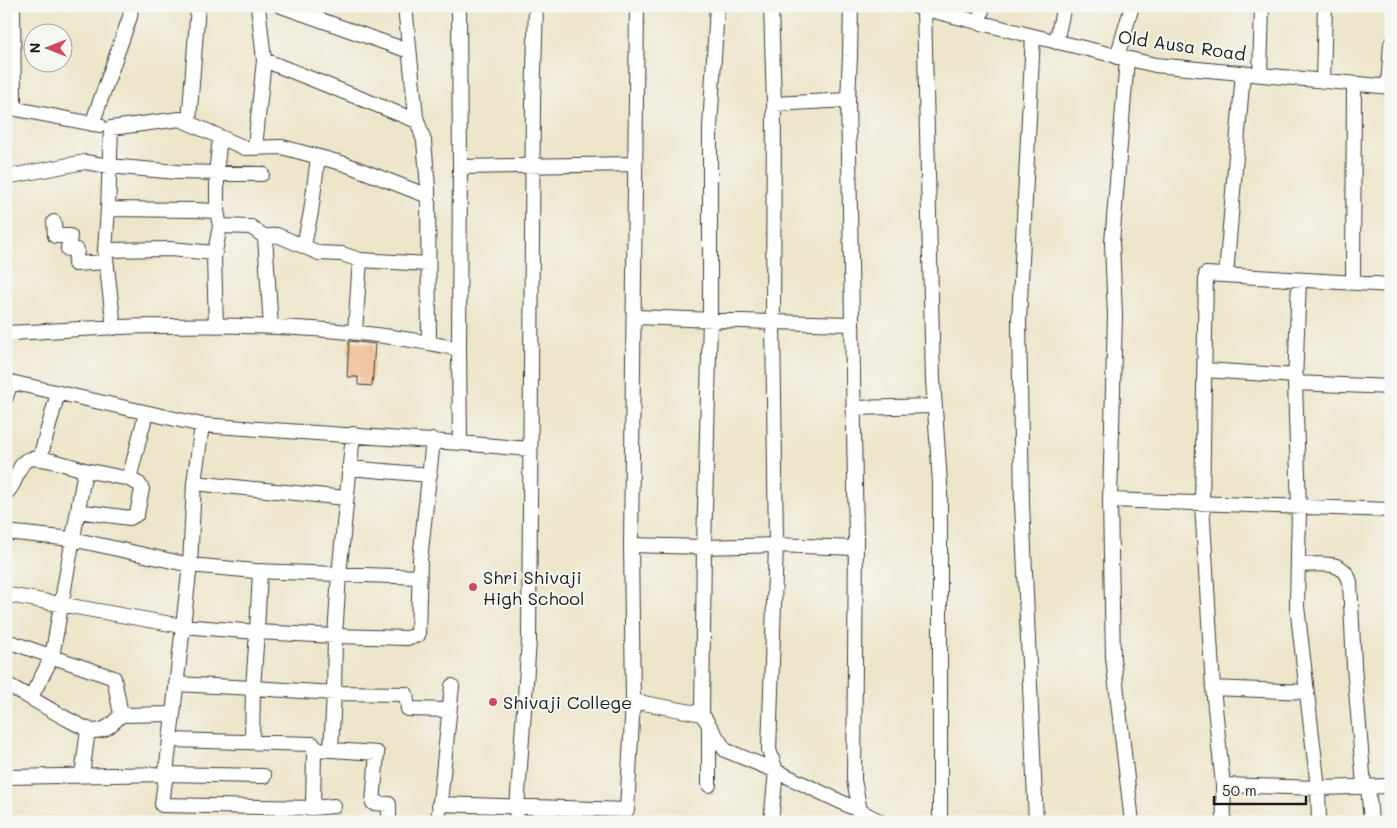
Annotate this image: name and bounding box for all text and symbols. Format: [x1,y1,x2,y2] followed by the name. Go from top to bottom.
[22,22,72,72] north arrow
[1117,24,1247,66] street label: Old Ausa Road
[25,43,44,53] text: N
[483,565,584,610] place label: Shri Shivaji High School
[467,581,479,593] marker: Shri Shivaji High School
[503,690,632,714] place label: Shivaji College
[487,696,499,708] marker: Shivaji College
[1214,773,1307,805] scale bar
[1222,780,1257,800] text: 50 m

